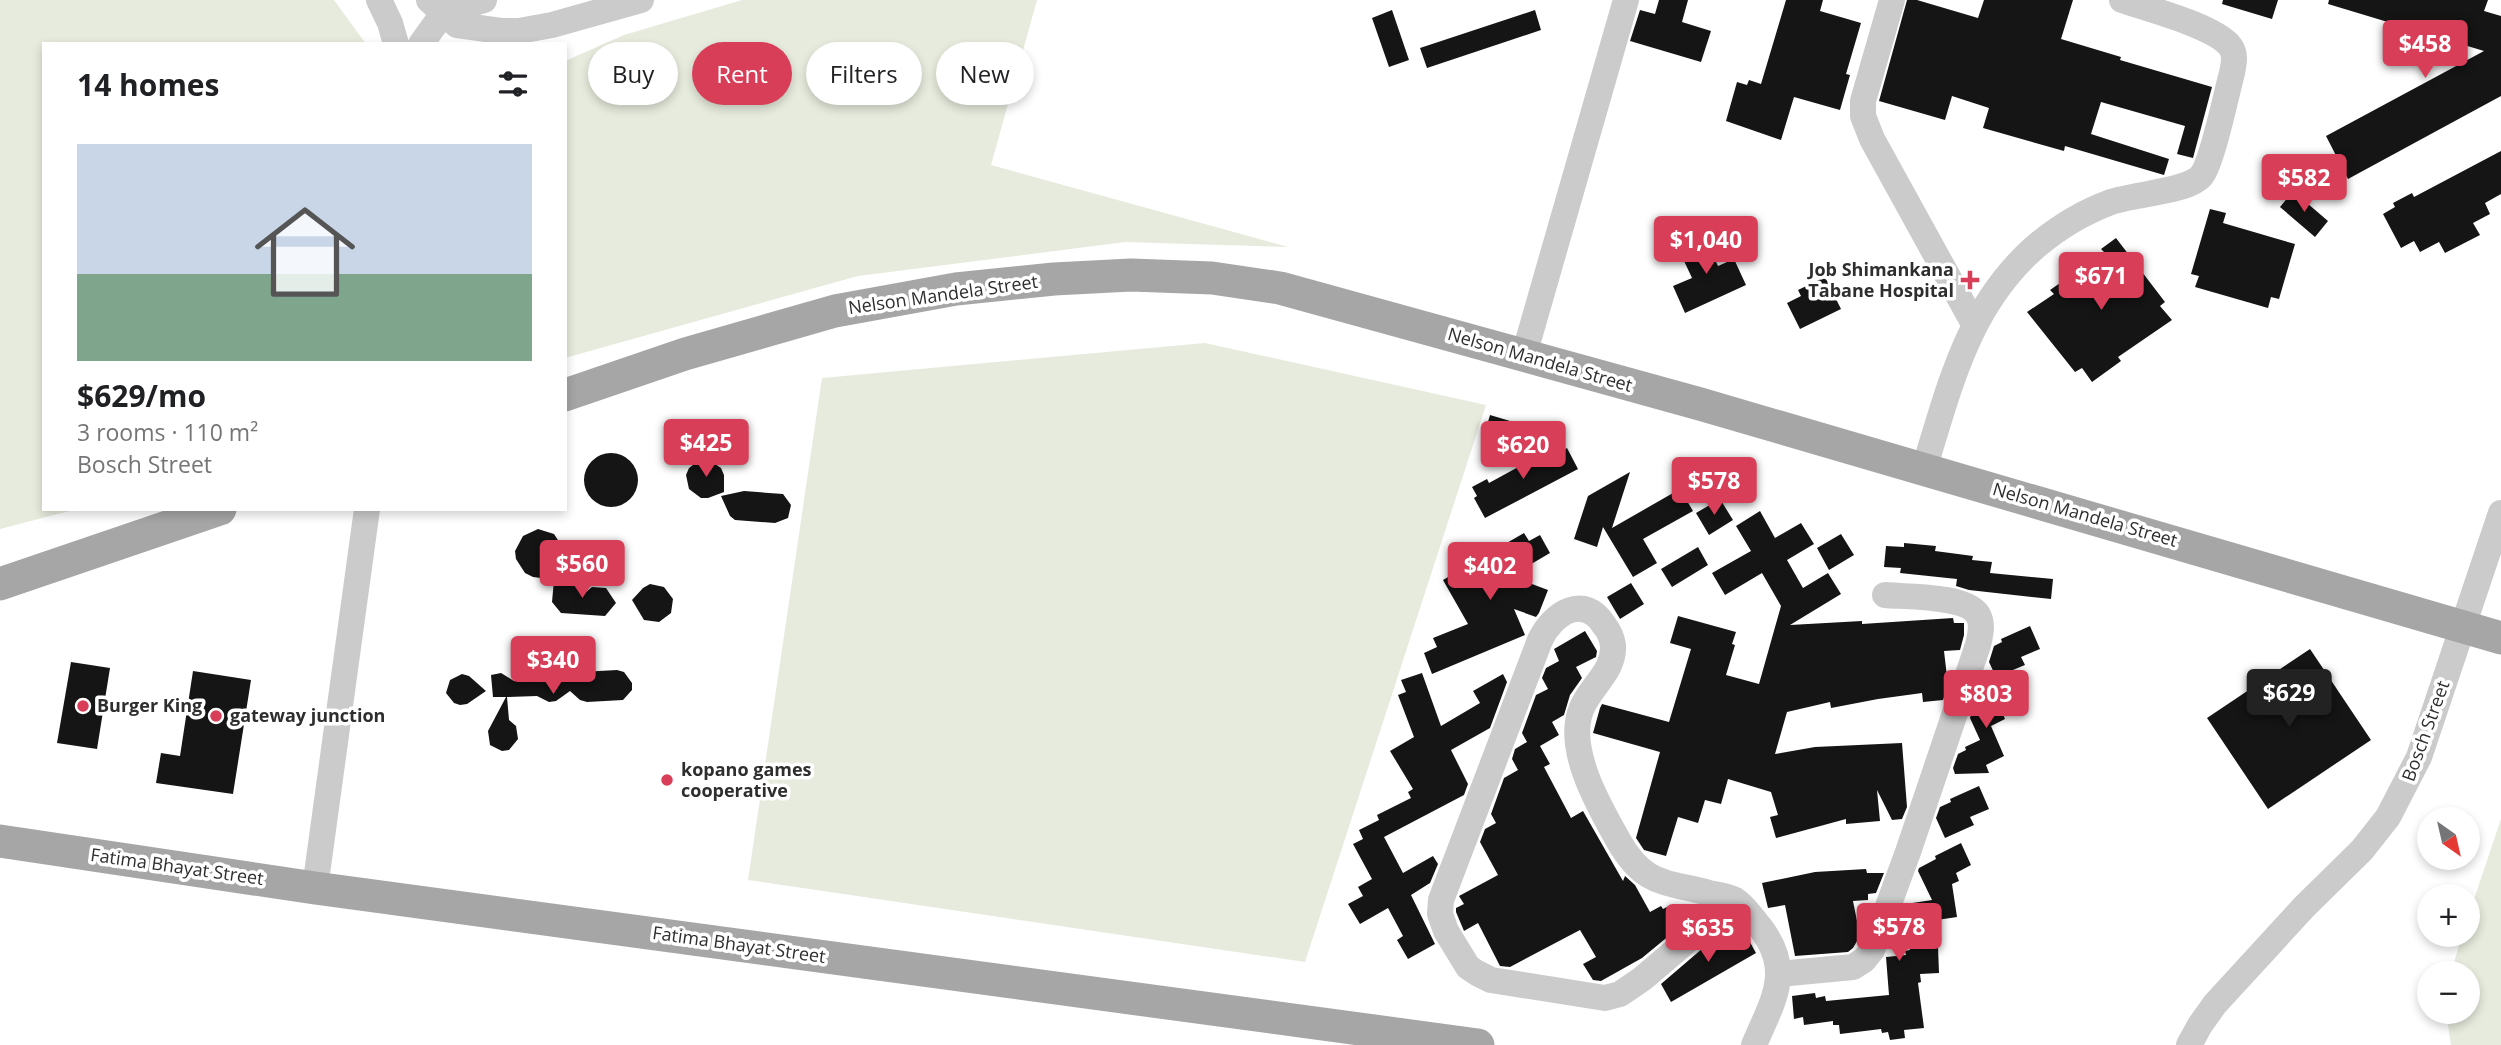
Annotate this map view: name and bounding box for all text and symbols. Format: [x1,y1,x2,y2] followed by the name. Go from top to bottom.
[2384,20,2466,80] pin: $458
[2399,27,2451,59] text: $458
[588,42,678,105] chip: Buy
[692,42,792,105] chip: Rent
[806,42,922,105] chip: Filters
[936,42,1034,105] chip: New
[77,64,220,105] text: 14 homes
[494,65,532,103] icon: filters
[2263,154,2345,214] pin: $582
[2278,161,2330,193] text: $582
[242,189,368,315] icon: home
[1649,216,1763,276] pin: $1,040
[1670,223,1742,255] text: $1,040
[2060,252,2142,312] pin: $671
[1806,257,1954,302] place label: Job Shimankana Tabane Hospital
[2075,259,2127,291] text: $671
[847,269,1039,319] street label: Nelson Mandela Street
[1960,270,1980,290] marker: Job Shimankana Tabane Hospital
[1445,321,1635,397] street label: Nelson Mandela Street
[77,375,206,416] text: $629/mo
[77,416,258,448] text: 3 rooms · 110 m²
[665,420,747,479] pin: $425
[1482,421,1564,481] pin: $620
[680,426,732,458] text: $425
[1497,428,1549,460] text: $620
[77,448,212,480] text: Bosch Street
[1673,458,1755,517] pin: $578
[1688,464,1740,496] text: $578
[1990,476,2180,552] street label: Nelson Mandela Street
[541,540,623,600] pin: $560
[1449,542,1531,602] pin: $402
[556,547,608,579] text: $560
[1464,549,1516,581] text: $402
[512,636,594,696] pin: $340
[527,643,579,675] text: $340
[1945,670,2027,730] pin: $803
[2248,670,2330,729] pin: $629
[2263,676,2315,708] text: $629
[1960,677,2012,709] text: $803
[2396,677,2454,784] street label: Bosch Street
[97,693,202,717] place label: Burger King
[75,698,91,714] marker: Burger King
[230,703,385,727] place label: gateway junction
[208,708,224,724] marker: gateway junction
[681,757,812,802] place label: kopano games cooperative
[659,772,675,788] marker: kopano games cooperative
[2417,807,2480,870] north arrow
[2417,807,2480,1024] map controls
[89,842,265,890] street label: Fatima Bhayat Street
[2417,884,2480,947] button: +
[1667,904,1749,964] pin: $635
[1858,904,1940,963] pin: $578
[1873,910,1925,942] text: $578
[1682,911,1734,943] text: $635
[651,920,827,968] street label: Fatima Bhayat Street
[2417,961,2480,1024] button: −

